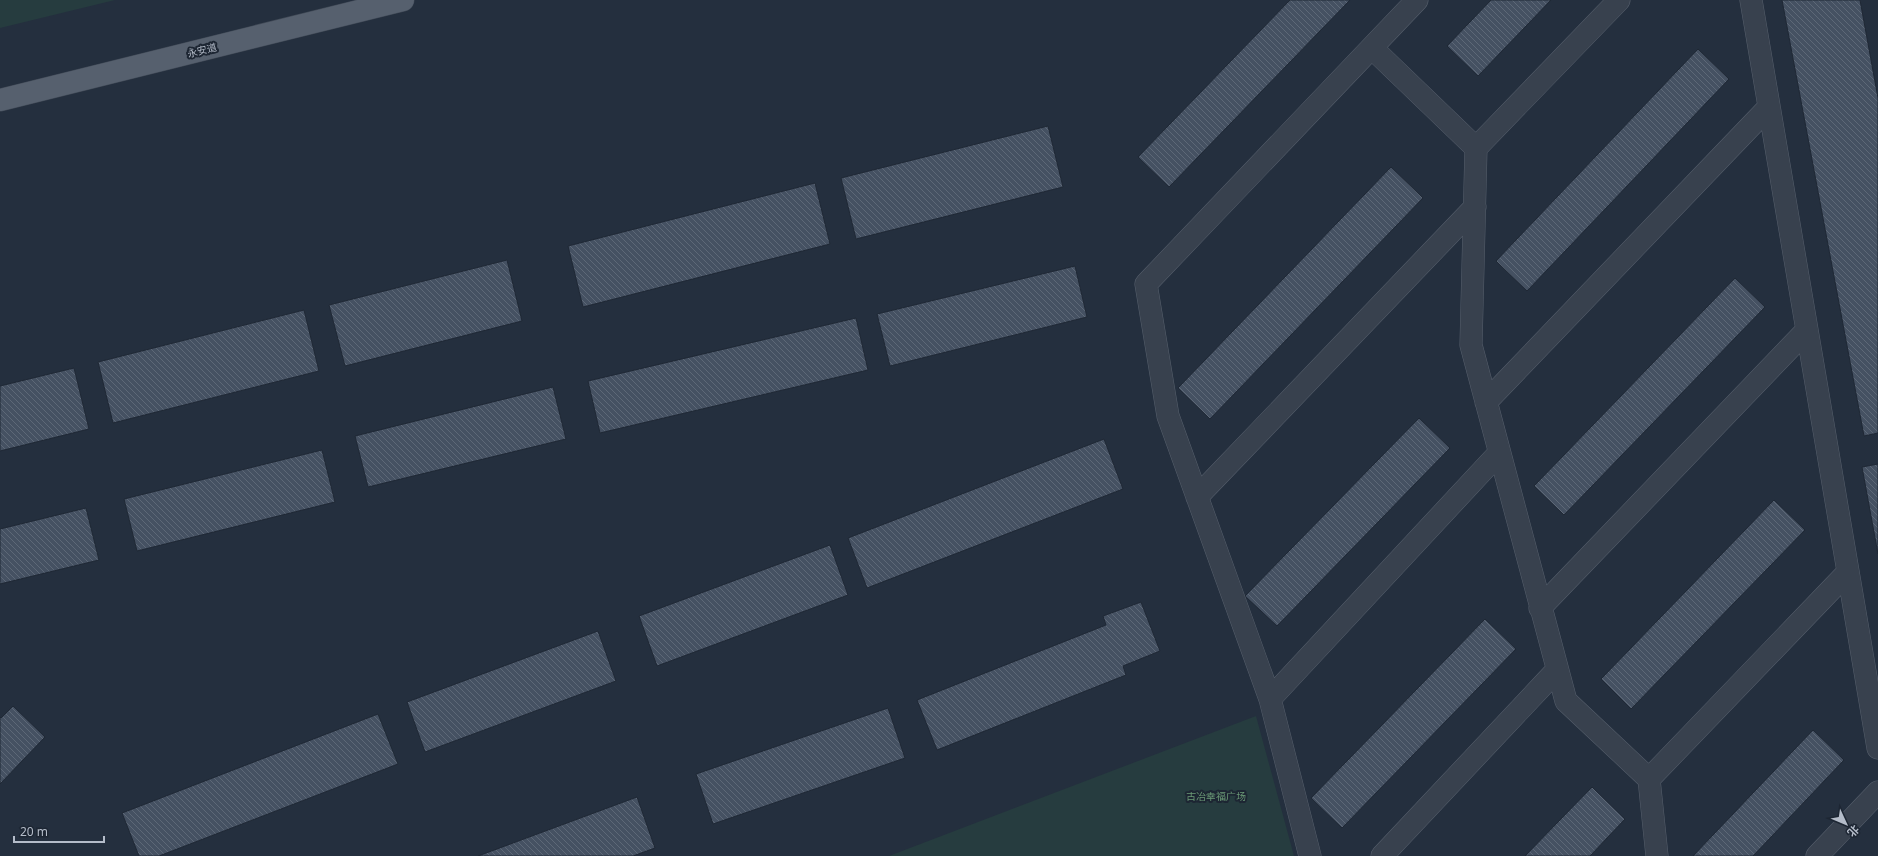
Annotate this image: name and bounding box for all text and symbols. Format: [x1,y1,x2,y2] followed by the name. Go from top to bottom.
[186,40,218,60] street label: 永安道
[1186,789,1246,803] park label: 古冶幸福广场
[1826,804,1866,844] north arrow
[14,818,104,844] scale bar
[1844,822,1863,840] text: 北
[20,823,48,840] text: 20 m

